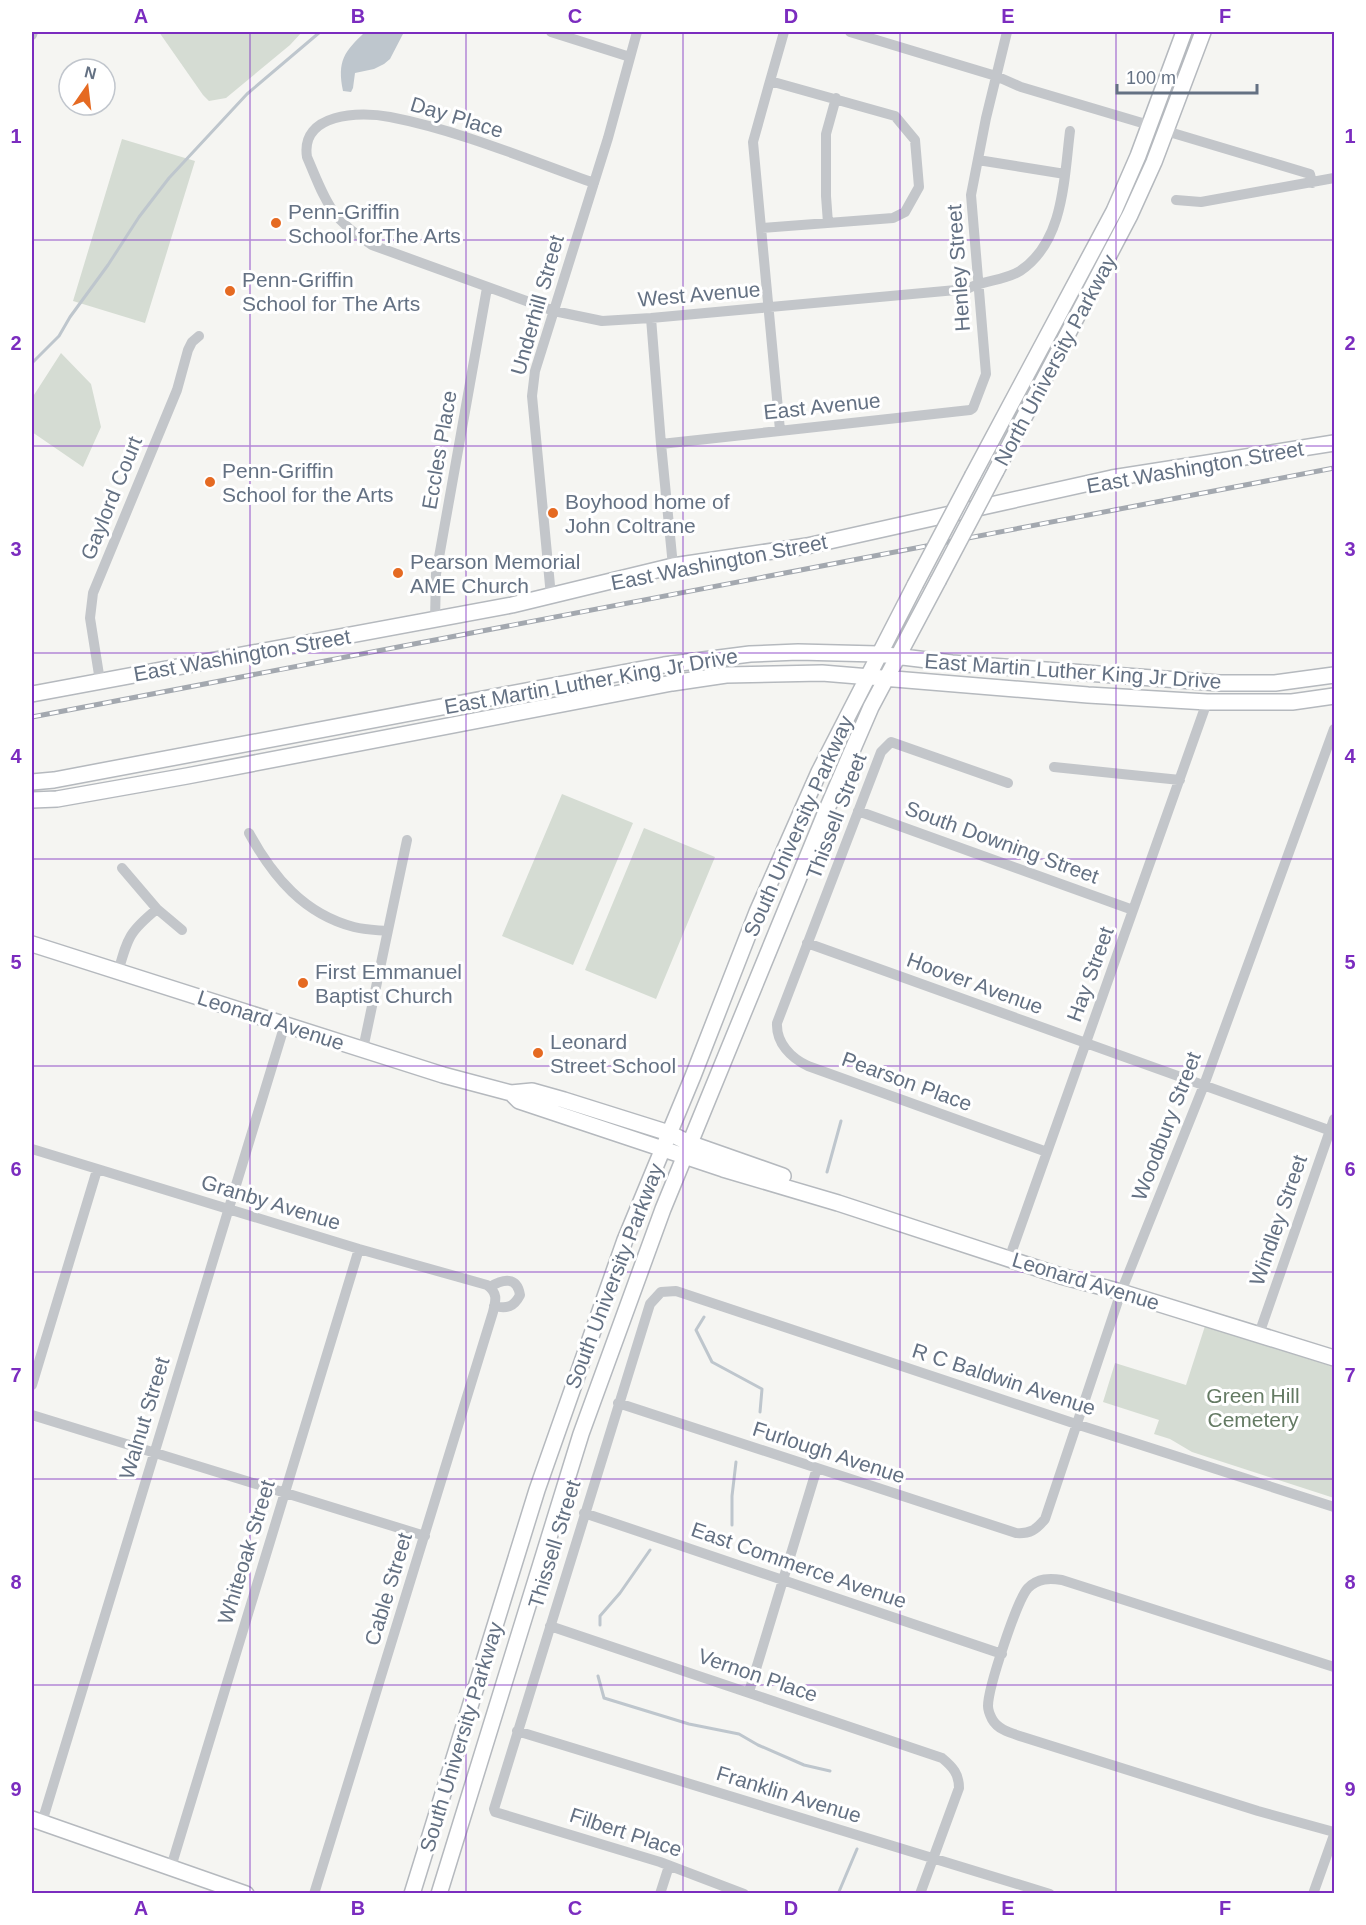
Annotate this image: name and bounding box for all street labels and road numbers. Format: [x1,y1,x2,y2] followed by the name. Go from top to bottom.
[408,92,506,142] street label: Day Place
[942,204,974,332] street label: Henley Street
[506,232,568,378] street label: Underhill Street
[990,250,1121,469] street label: North University Parkway
[637,277,761,311] street label: West Avenue
[762,388,882,424] street label: East Avenue
[417,389,461,511] street label: Eccles Place
[76,433,146,563] street label: Gaylord Court
[1085,437,1305,497] street label: East Washington Street
[609,530,829,594] street label: East Washington Street
[132,625,352,685] street label: East Washington Street
[442,644,740,718] street label: East Martin Luther King Jr Drive
[924,649,1222,693] street label: East Martin Luther King Jr Drive
[739,712,857,940] street label: South University Parkway
[801,750,871,882] street label: Thissell Street
[902,796,1102,888] street label: South Downing Street
[1062,923,1118,1025] street label: Hay Street
[904,948,1046,1018] street label: Hoover Avenue
[195,985,347,1055] street label: Leonard Avenue
[839,1047,975,1115] street label: Pearson Place
[1127,1048,1205,1204] street label: Woodbury Street
[1245,1152,1311,1288] street label: Windley Street
[560,1160,668,1392] street label: South University Parkway
[199,1170,343,1234] street label: Granby Avenue
[1010,1248,1162,1314] street label: Leonard Avenue
[910,1339,1098,1419] street label: R C Baldwin Avenue
[115,1354,174,1482] street label: Walnut Street
[750,1417,908,1487] street label: Furlough Avenue
[213,1477,279,1627] street label: Whiteoak Street
[524,1477,584,1611] street label: Thissell Street
[688,1517,910,1613] street label: East Commerce Avenue
[360,1530,416,1648] street label: Cable Street
[415,1619,507,1855] street label: South University Parkway
[695,1644,821,1706] street label: Vernon Place
[714,1761,864,1827] street label: Franklin Avenue
[567,1803,685,1861] street label: Filbert Place

